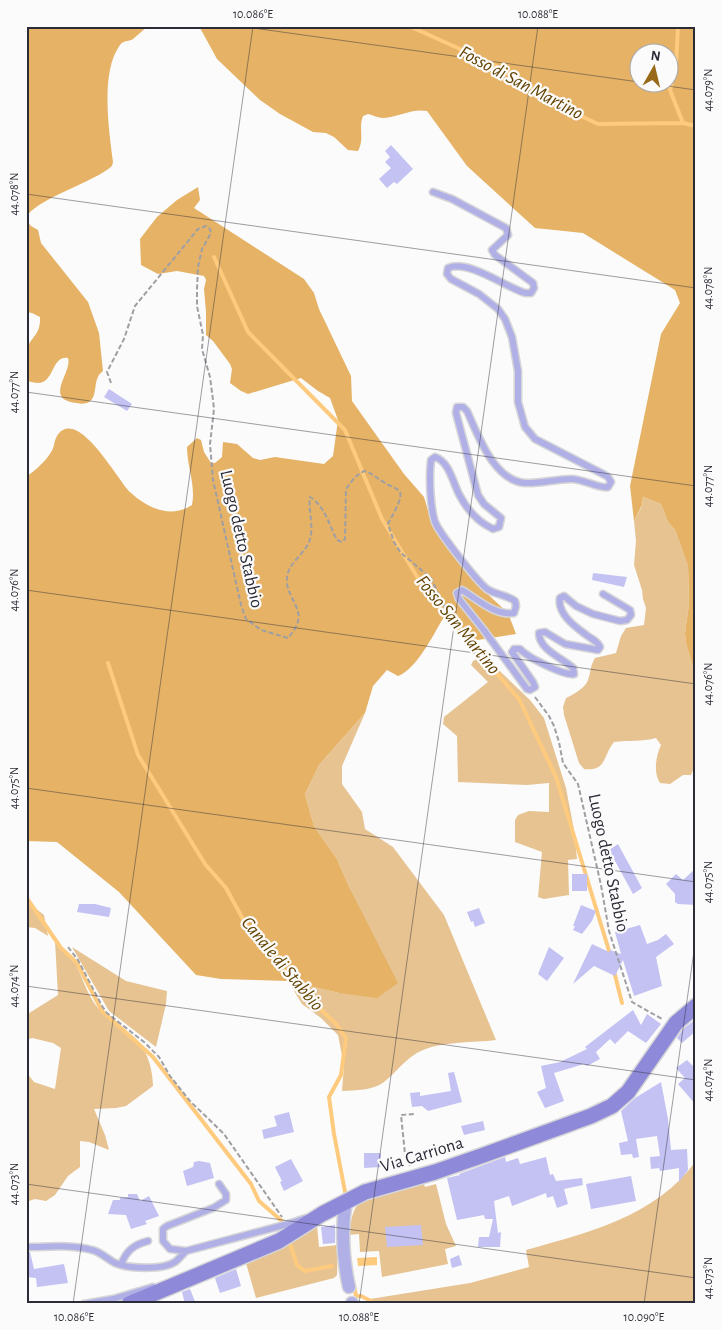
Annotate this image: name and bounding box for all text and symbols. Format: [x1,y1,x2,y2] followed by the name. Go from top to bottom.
[233,8,273,20] text: 10.086°E
[518,8,558,20] text: 10.088°E
[630,42,680,92] north arrow
[456,43,586,124] water label: Fosso di San Martino
[650,49,661,64] text: N
[702,69,714,111] text: 44.079°N
[8,172,20,216] text: 44.078°N
[702,266,714,310] text: 44.078°N
[8,371,20,413] text: 44.077°N
[702,465,714,507] text: 44.077°N
[216,468,266,610] street label: Luogo detto Stabbio
[8,569,20,611] text: 44.076°N
[412,572,504,678] water label: Fosso San Martino
[702,663,714,705] text: 44.076°N
[8,767,20,809] text: 44.075°N
[585,792,631,934] street label: Luogo detto Stabbio
[702,861,714,903] text: 44.075°N
[237,913,327,1015] water label: Canale di Stabbio
[8,964,20,1008] text: 44.074°N
[702,1058,714,1102] text: 44.074°N
[378,1134,466,1176] street label: Via Carriona
[8,1163,20,1205] text: 44.073°N
[702,1257,714,1299] text: 44.073°N
[54,1311,94,1323] text: 10.086°E
[339,1311,379,1323] text: 10.088°E
[624,1311,665,1323] text: 10.090°E

